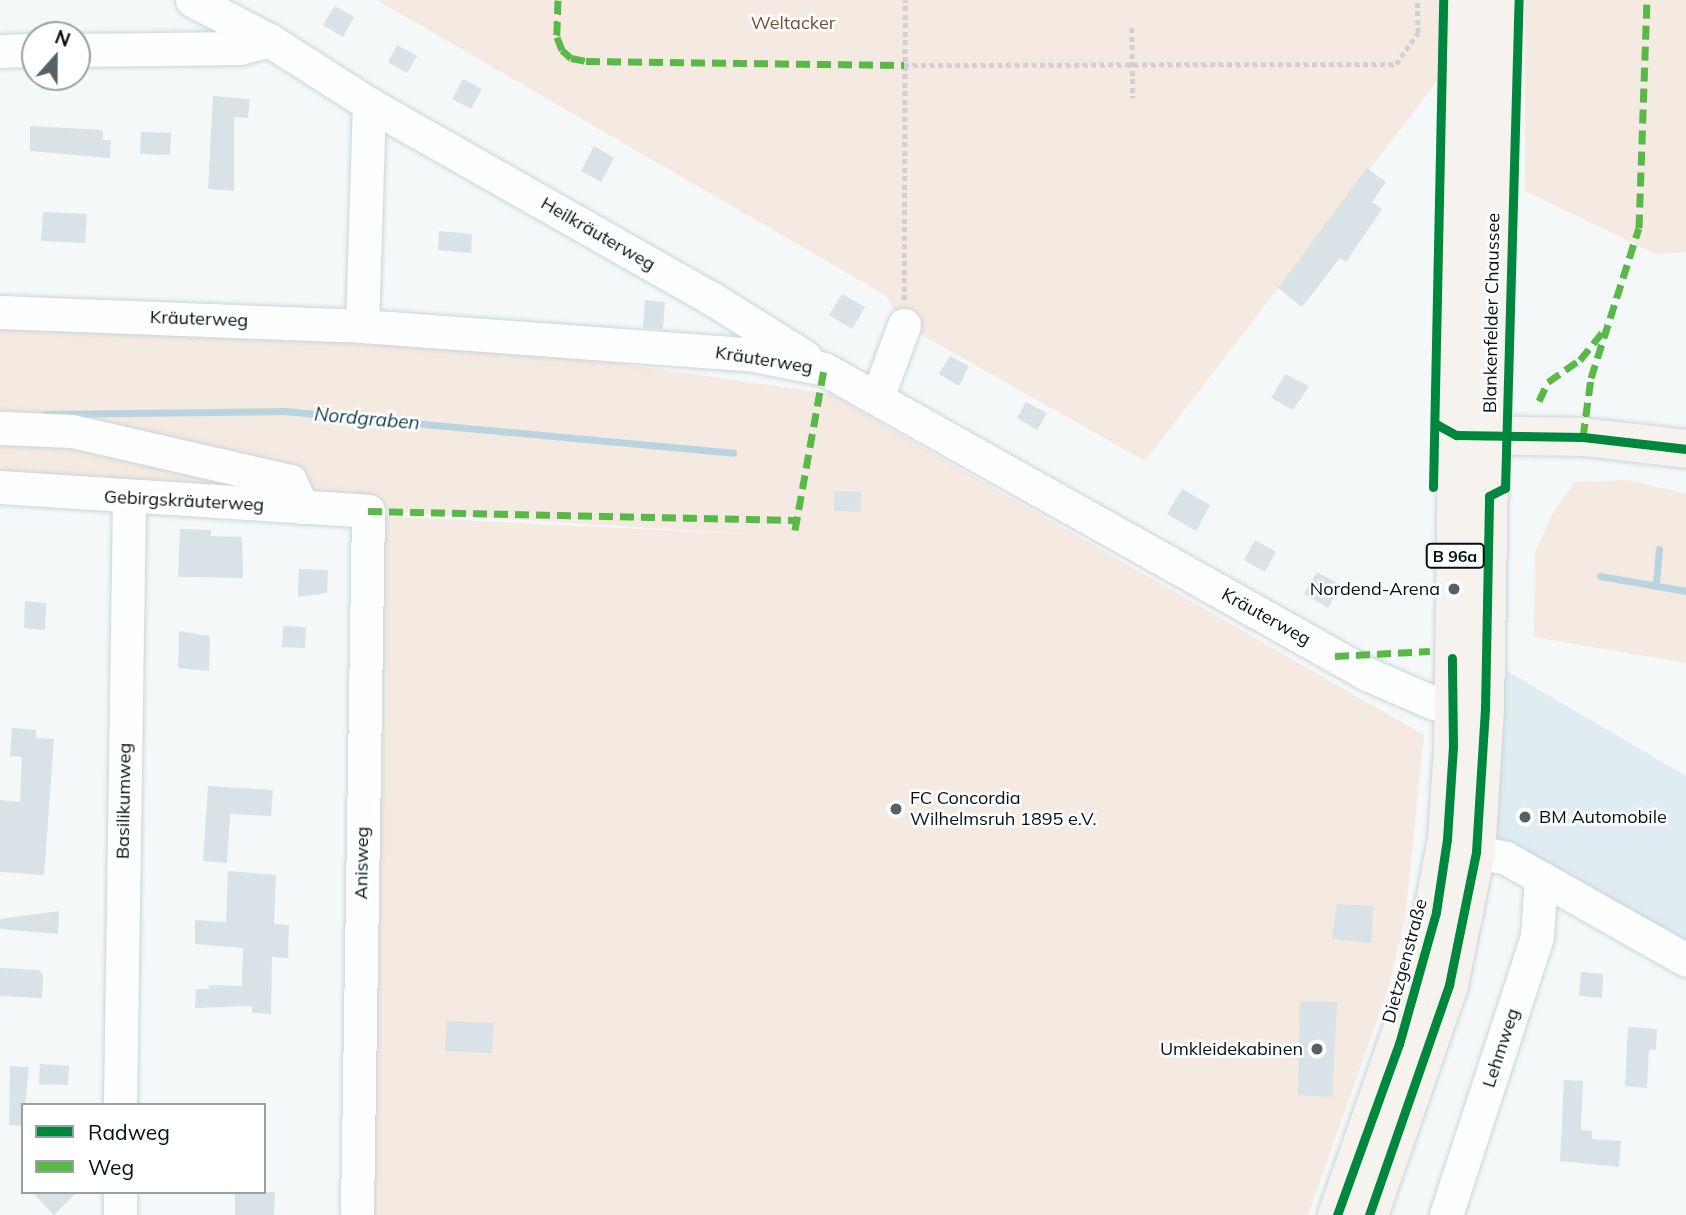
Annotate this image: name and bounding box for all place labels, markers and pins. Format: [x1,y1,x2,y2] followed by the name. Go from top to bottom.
[1310,578,1440,600] place label: Nordend-Arena
[1446,581,1462,597] marker: Nordend-Arena
[910,788,1097,830] place label: FC Concordia Wilhelmsruh 1895 e.V.
[888,801,904,817] marker: FC Concordia Wilhelmsruh 1895 e.V.
[1539,806,1667,828] place label: BM Automobile
[1517,809,1533,825] marker: BM Automobile
[1160,1038,1303,1060] place label: Umkleidekabinen
[1309,1041,1325,1057] marker: Umkleidekabinen

